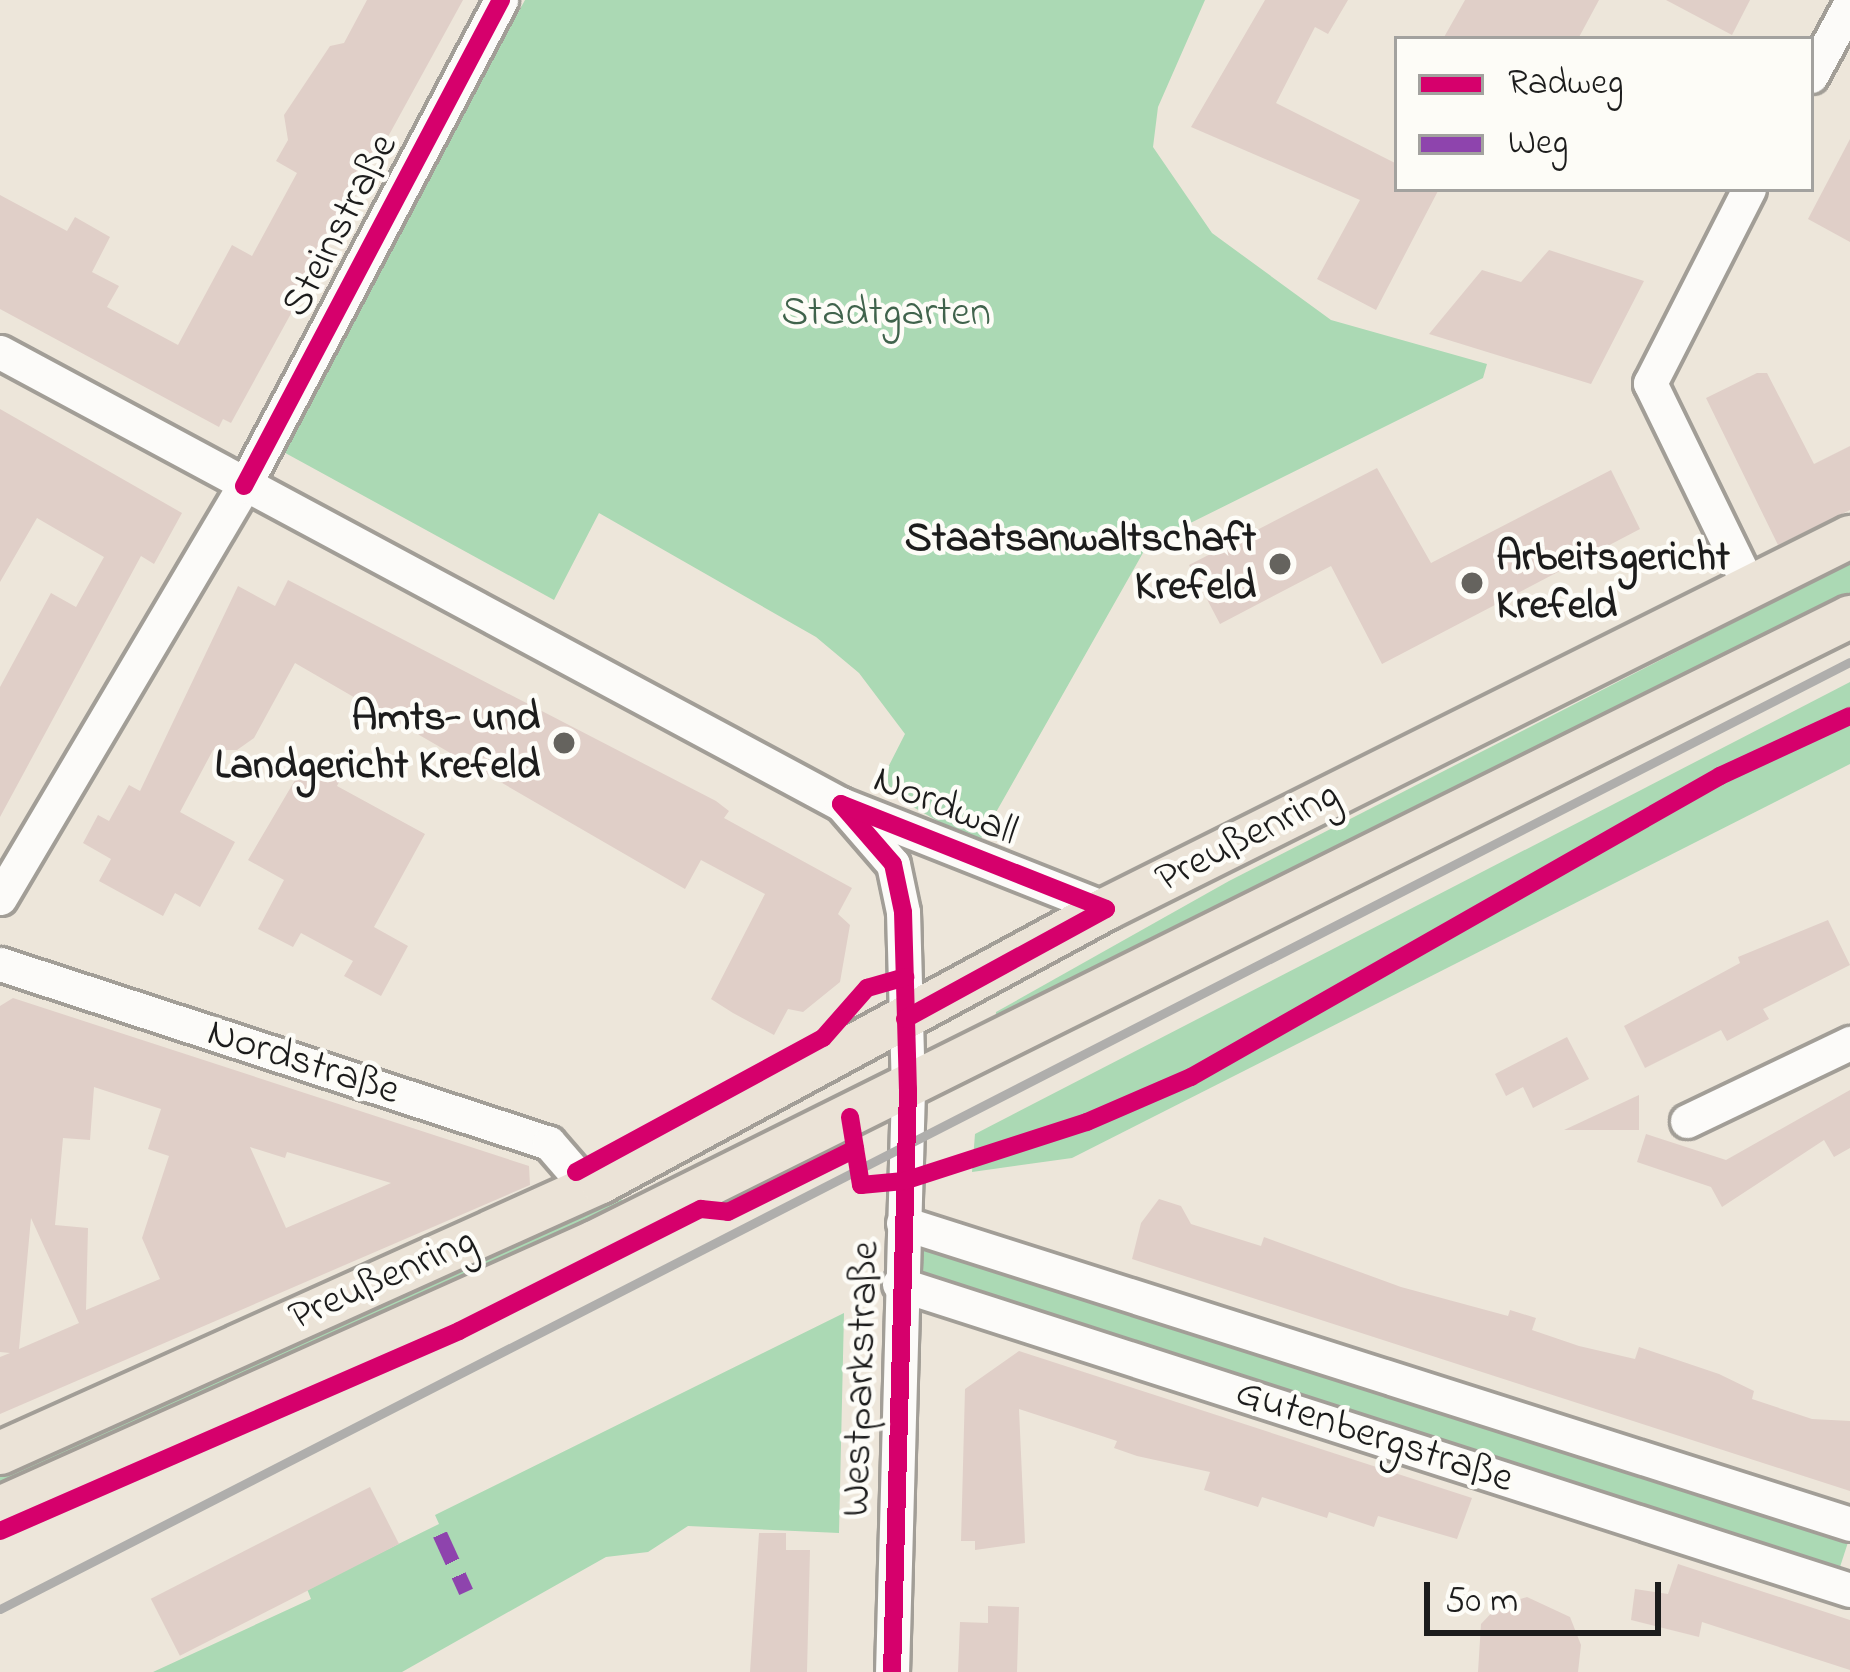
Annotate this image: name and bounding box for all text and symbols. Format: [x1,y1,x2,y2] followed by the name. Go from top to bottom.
[1394,36,1814,192] legend
[1508,58,1624,111] text: Radweg
[1508,118,1568,171] text: Weg
[272,126,410,326] street label: Steinstraße
[781,289,991,339] park label: Stadtgarten
[905,515,1256,614] place label: Staatsanwaltschaft Krefeld
[1496,534,1730,632] place label: Arbeitsgericht Krefeld
[1267,551,1293,577] marker: Staatsanwaltschaft Krefeld
[1459,570,1485,596] marker: Arbeitsgericht Krefeld
[215,694,540,792] place label: Amts- und Landgericht Krefeld
[551,730,577,756] marker: Amts- und Landgericht Krefeld
[865,755,1025,859] street label: Nordwall
[1148,770,1348,906] street label: Preußenring
[201,1008,405,1118] street label: Nordstraße
[282,1216,484,1344] street label: Preußenring
[832,1240,892,1518] street label: Westparkstraße
[1229,1368,1519,1506] street label: Gutenbergstraße
[1430,1558,1667,1632] scale bar
[1445,1576,1518,1629] text: 50 m

